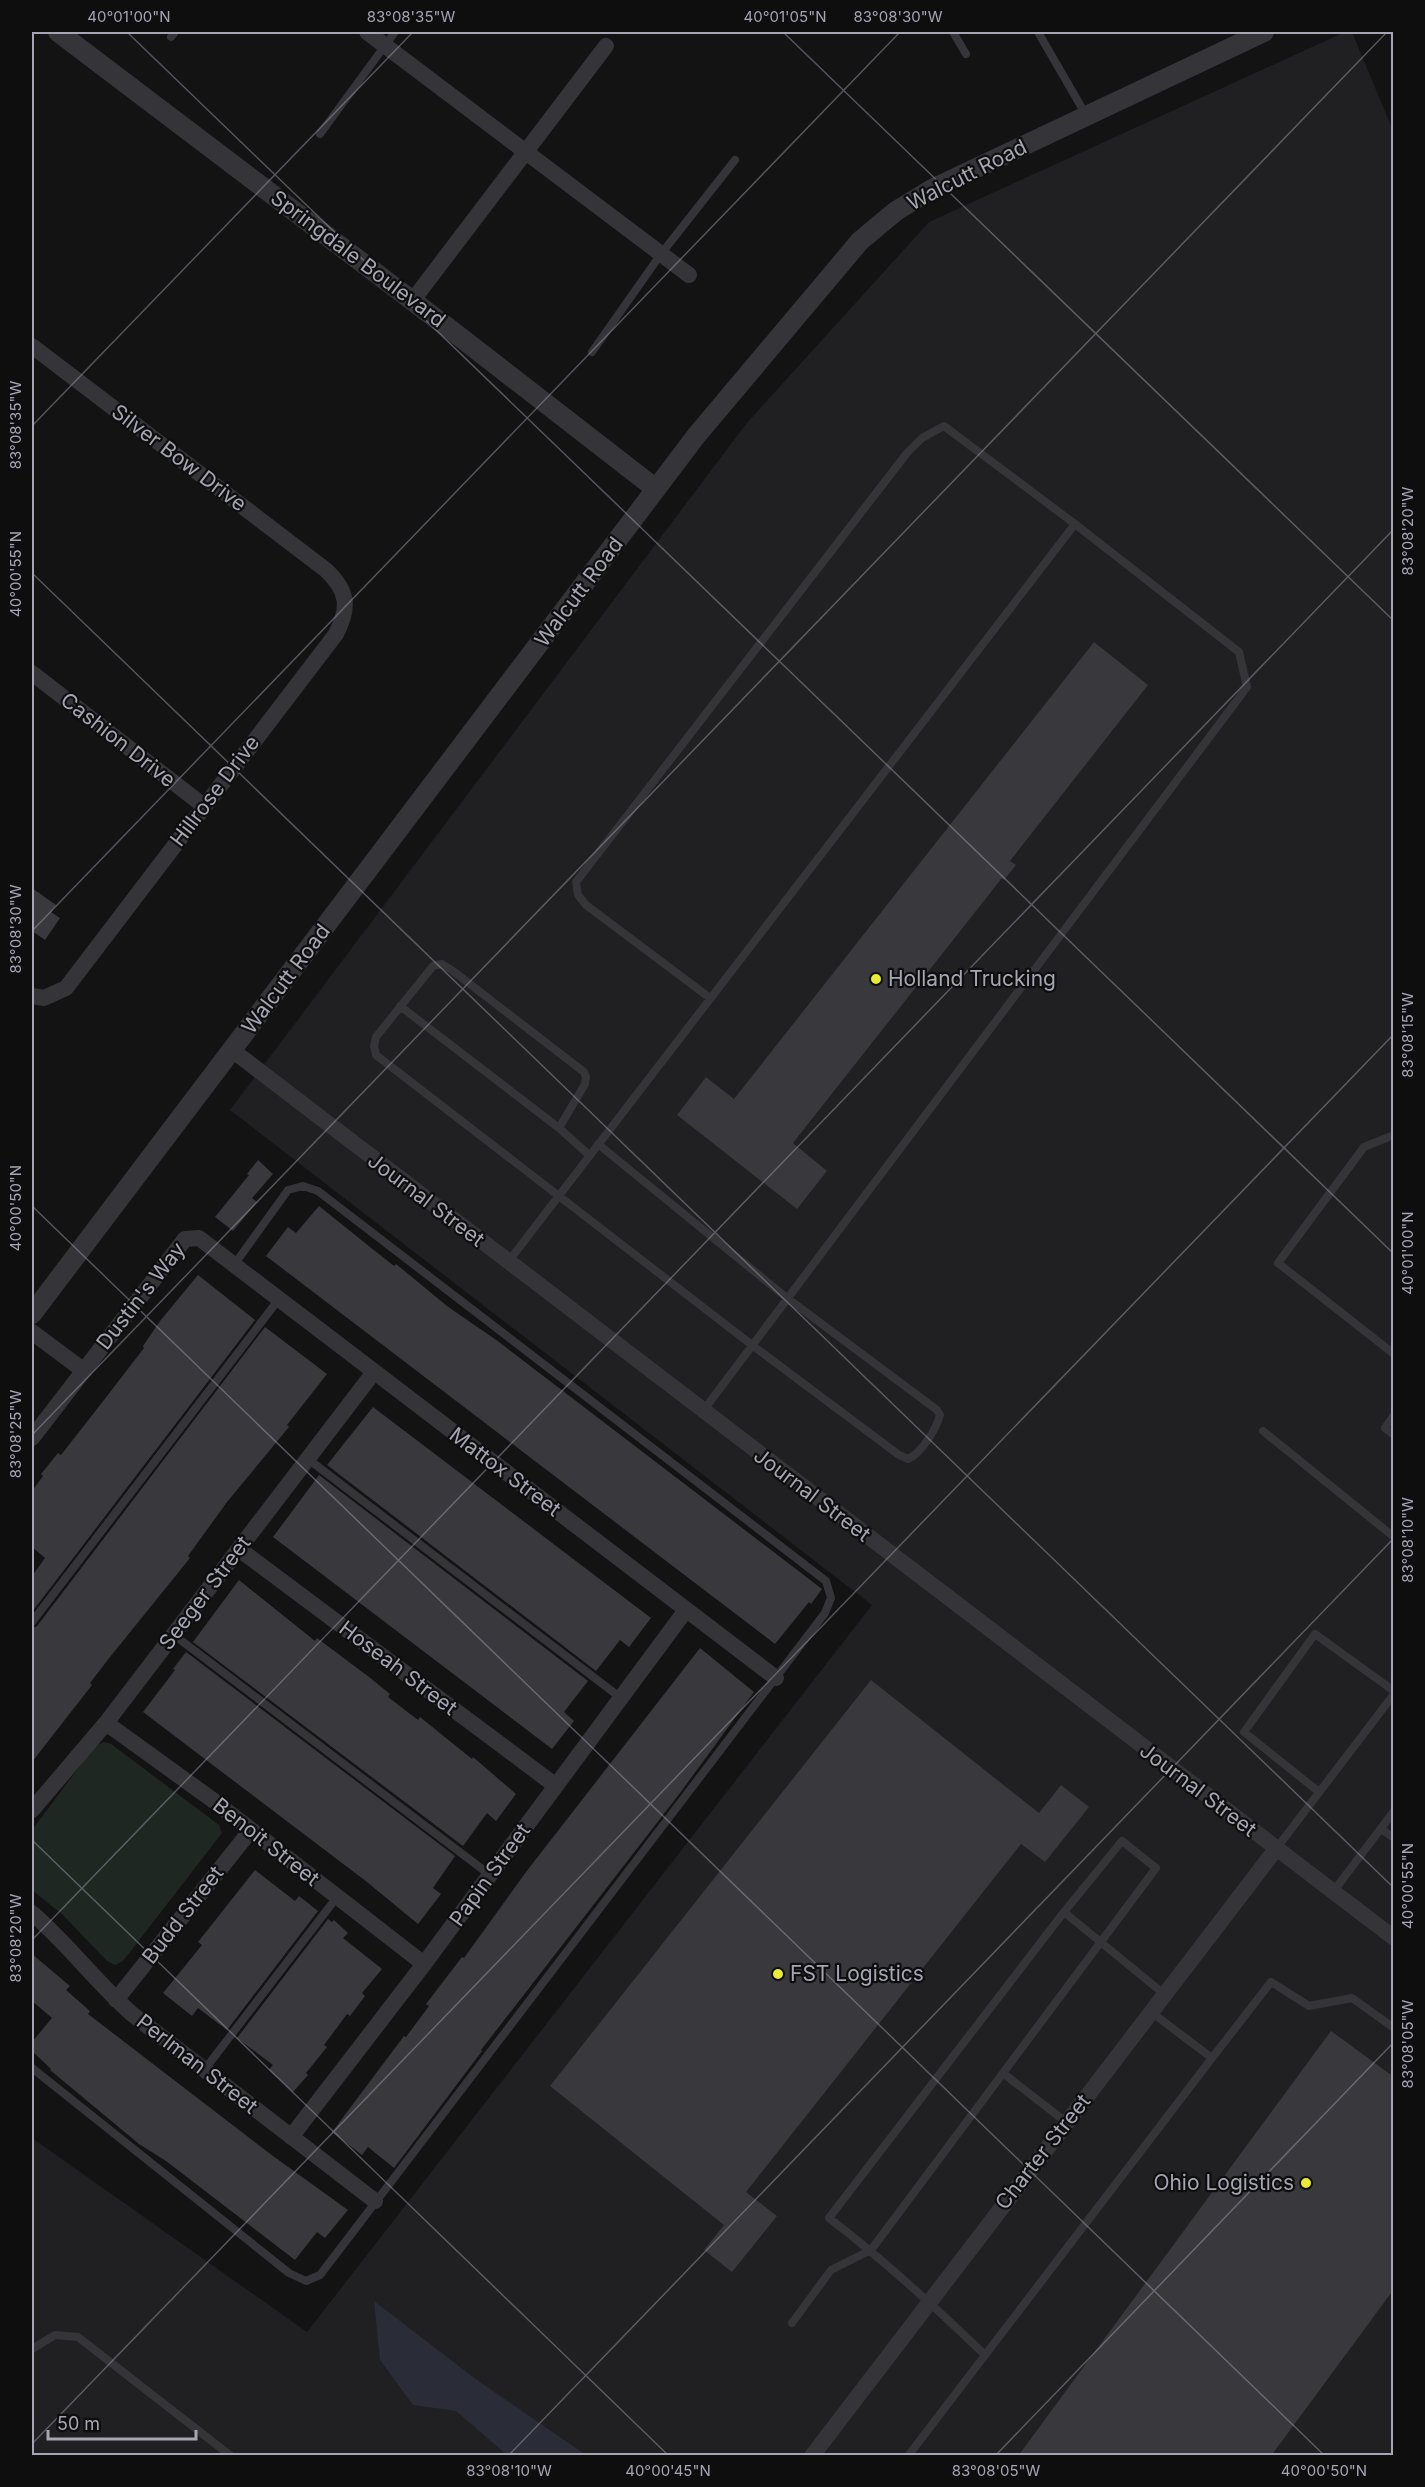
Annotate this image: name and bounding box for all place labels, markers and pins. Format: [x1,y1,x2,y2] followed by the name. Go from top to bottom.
[888,966,1056,991] place label: Holland Trucking
[869,972,883,986] marker: Holland Trucking
[790,1961,924,1986] place label: FST Logistics
[771,1967,785,1981] marker: FST Logistics
[1153,2170,1294,2195] place label: Ohio Logistics
[1299,2176,1313,2190] marker: Ohio Logistics

